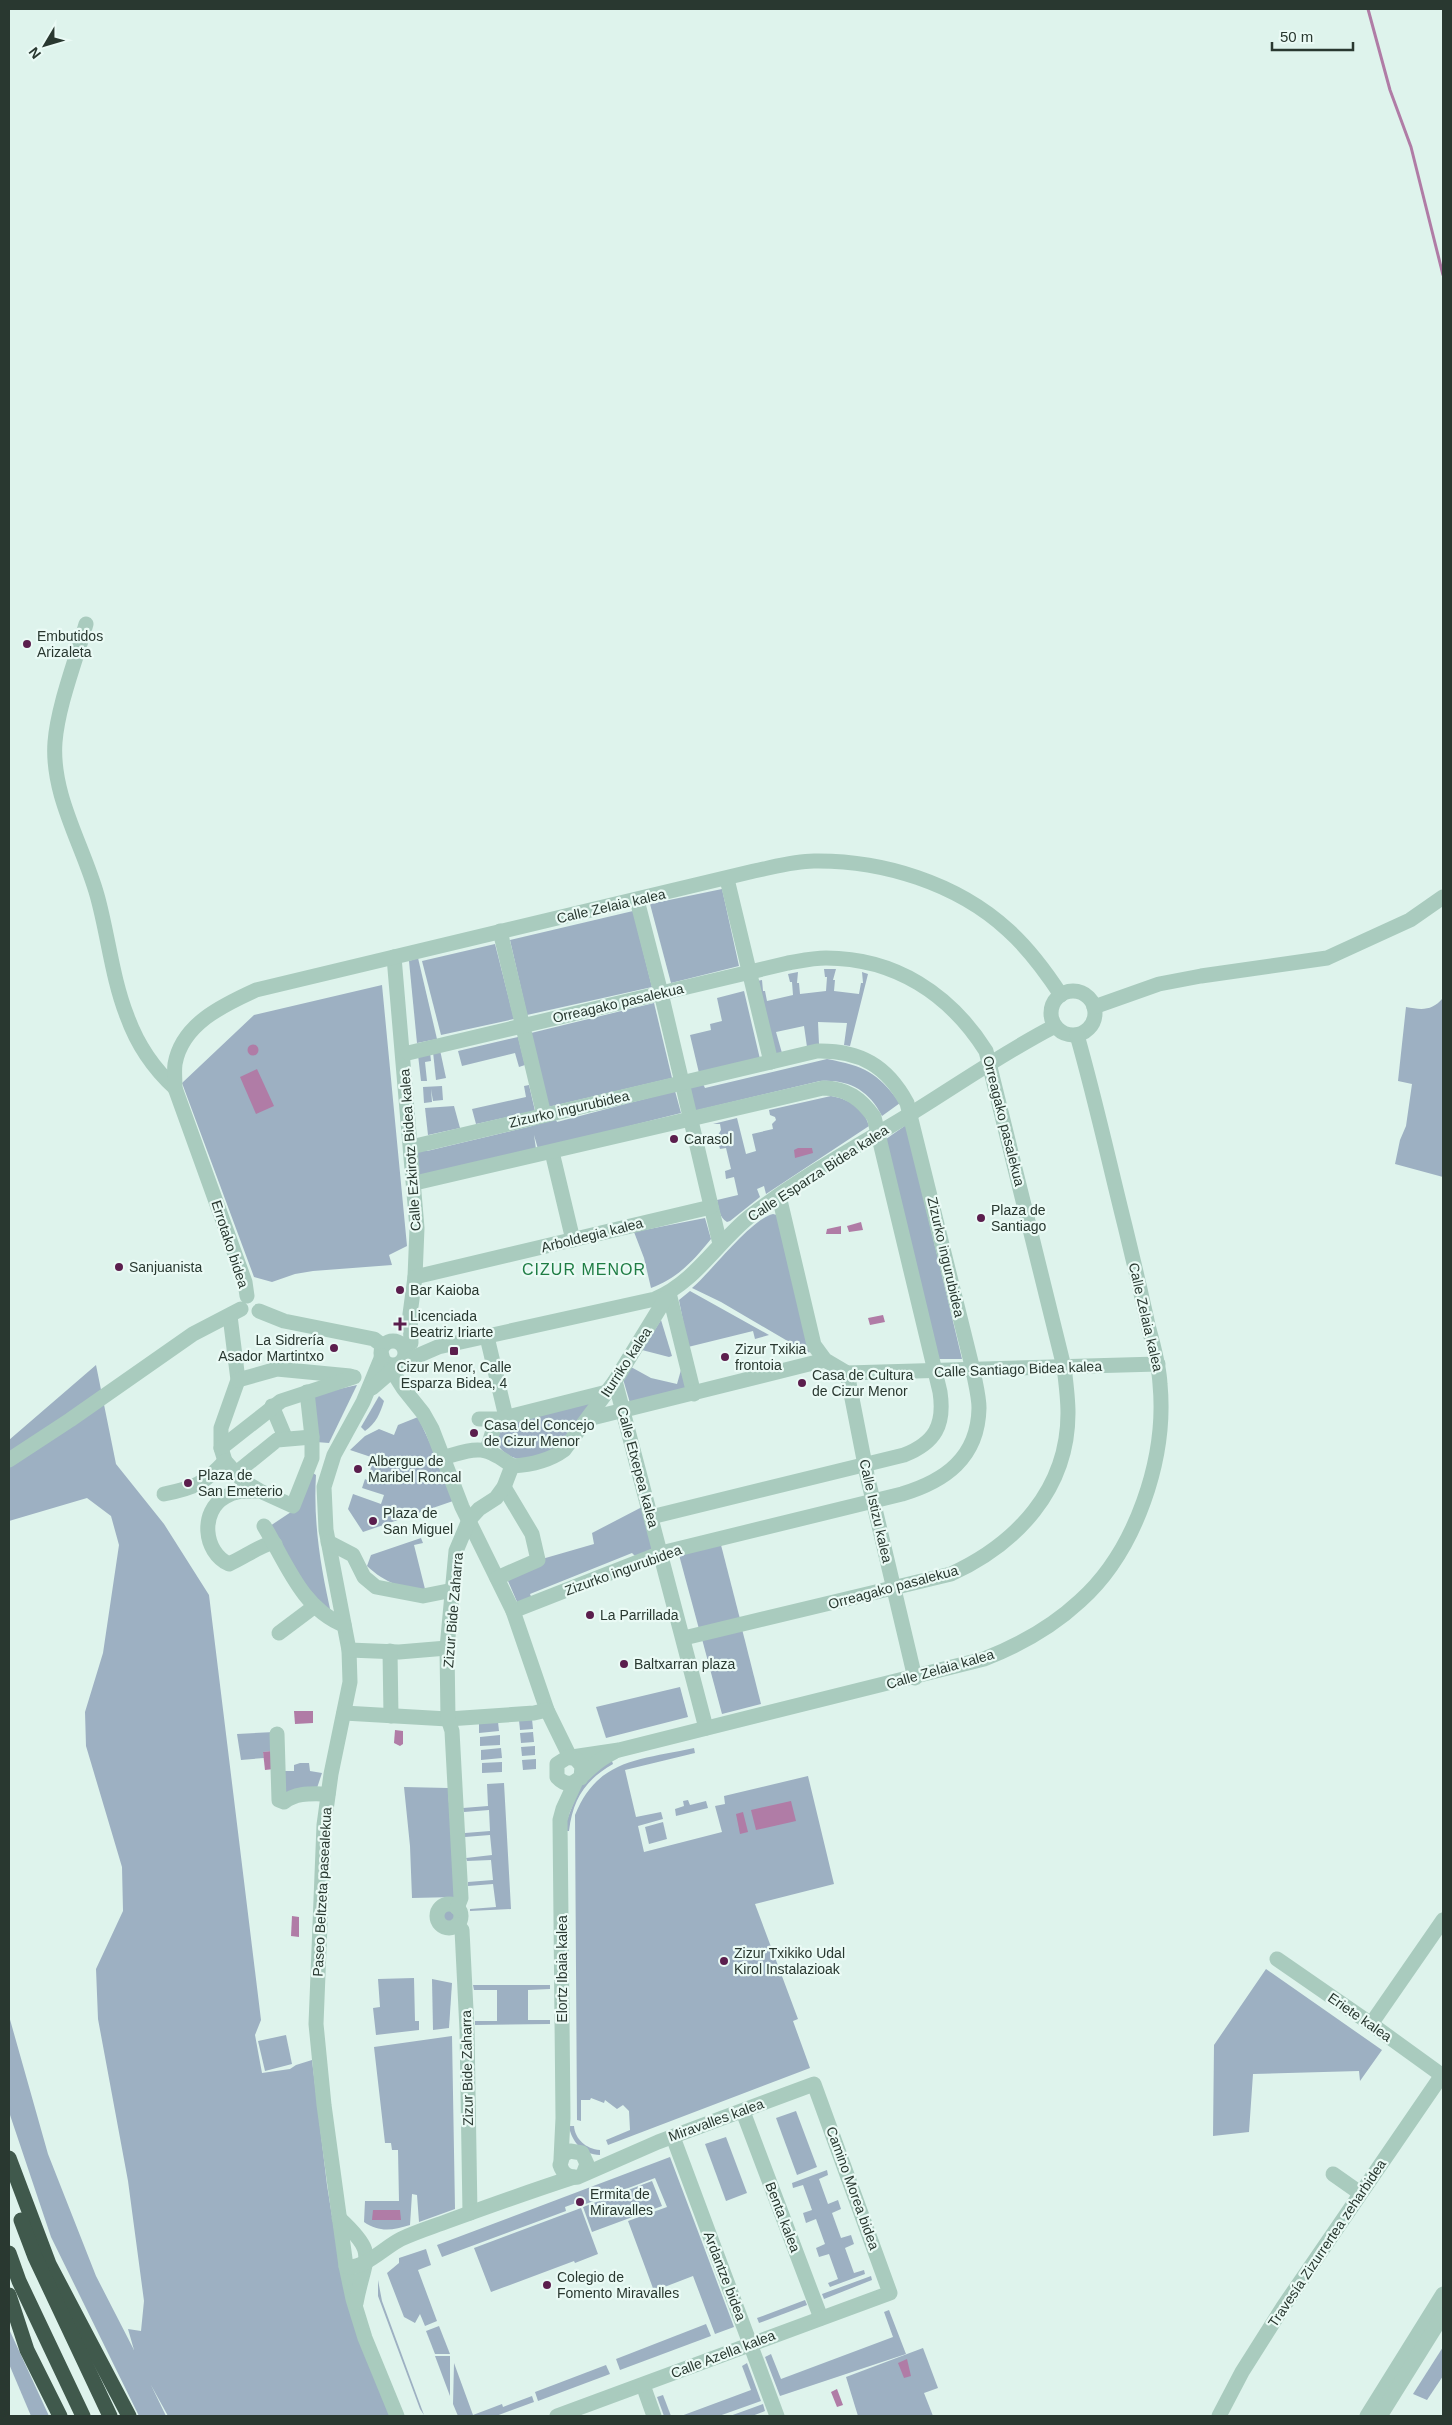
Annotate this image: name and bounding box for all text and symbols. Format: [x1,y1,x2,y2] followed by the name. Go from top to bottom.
[20,20,70,70] north arrow
[1272,20,1353,52] scale bar
[1280,28,1313,45] text: 50 m
[25,44,44,62] text: N
[37,628,103,660] place label: Embutidos Arizaleta
[21,638,33,650] marker: Embutidos Arizaleta
[555,886,667,926] street label: Calle Zelaia kalea
[551,980,685,1026] street label: Orreagako pasalekua
[980,1054,1028,1188] street label: Orreagako pasalekua
[396,1068,424,1232] street label: Calle Ezkirotz Bidea kalea
[507,1087,631,1131] street label: Zizurko ingurubidea
[745,1121,891,1224] street label: Calle Esparza Bidea kalea
[684,1131,732,1147] place label: Carasol
[668,1133,680,1145] marker: Carasol
[924,1195,968,1319] street label: Zizurko ingurubidea
[208,1198,252,1290] street label: Errotako bidea
[991,1202,1046,1234] place label: Plaza de Santiago
[975,1212,987,1224] marker: Plaza de Santiago
[539,1215,645,1255] street label: Arboldegia kalea
[129,1259,202,1275] place label: Sanjuanista
[113,1261,125,1273] marker: Sanjuanista
[522,1261,646,1278] district label: CIZUR MENOR
[1126,1261,1166,1373] street label: Calle Zelaia kalea
[410,1282,479,1298] place label: Bar Kaioba
[394,1284,406,1296] marker: Bar Kaioba
[410,1308,493,1340] place label: Licenciada Beatriz Iriarte
[394,1318,406,1330] marker: Licenciada Beatriz Iriarte
[597,1324,655,1400] street label: Iturriko kalea
[218,1332,324,1364] place label: La Sidrería Asador Martintxo
[735,1341,807,1373] place label: Zizur Txikia frontoia
[328,1342,340,1354] marker: La Sidrería Asador Martintxo
[448,1345,460,1357] marker: Cizur Menor, Calle Esparza Bidea, 4
[719,1351,731,1363] marker: Zizur Txikia frontoia
[934,1358,1102,1380] street label: Calle Santiago Bidea kalea
[396,1359,512,1391] place label: Cizur Menor, Calle Esparza Bidea, 4
[812,1367,913,1399] place label: Casa de Cultura de Cizur Menor
[796,1377,808,1389] marker: Casa de Cultura de Cizur Menor
[614,1405,662,1529] street label: Calle Etxepea kalea
[484,1417,595,1449] place label: Casa del Concejo de Cizur Menor
[468,1427,480,1439] marker: Casa del Concejo de Cizur Menor
[368,1453,461,1485] place label: Albergue de Maribel Roncal
[856,1458,896,1565] street label: Calle Istizu kalea
[352,1463,364,1475] marker: Albergue de Maribel Roncal
[198,1467,283,1499] place label: Plaza de San Emeterio
[182,1477,194,1489] marker: Plaza de San Emeterio
[383,1505,453,1537] place label: Plaza de San Miguel
[367,1515,379,1527] marker: Plaza de San Miguel
[562,1541,684,1599] street label: Zizurko ingurubidea
[440,1551,466,1668] street label: Zizur Bide Zaharra
[826,1562,960,1612] street label: Orreagako pasalekua
[600,1607,679,1623] place label: La Parrillada
[584,1609,596,1621] marker: La Parrillada
[884,1646,996,1692] street label: Calle Zelaia kalea
[634,1656,735,1672] place label: Baltxarran plaza
[618,1658,630,1670] marker: Baltxarran plaza
[310,1807,334,1977] street label: Paseo Beltzeta pasealekua
[554,1915,570,2023] street label: Elortz Ibaia kalea
[734,1945,845,1977] place label: Zizur Txikiko Udal Kirol Instalazioak
[718,1955,730,1967] marker: Zizur Txikiko Udal Kirol Instalazioak
[1325,1989,1395,2045] street label: Eriete kalea
[458,2010,476,2126] street label: Zizur Bide Zaharra
[666,2095,766,2145] street label: Miravalles kalea
[823,2124,883,2252] street label: Camino Morea bidea
[1265,2156,1389,2330] street label: Travesía Zizurrertea zeharbidea
[762,2180,804,2255] street label: Benta kalea
[590,2186,653,2218] place label: Ermita de Miravalles
[574,2196,586,2208] marker: Ermita de Miravalles
[701,2229,749,2323] street label: Ardantze bidea
[557,2269,679,2301] place label: Colegio de Fomento Miravalles
[541,2279,553,2291] marker: Colegio de Fomento Miravalles
[669,2327,778,2381] street label: Calle Azella kalea

